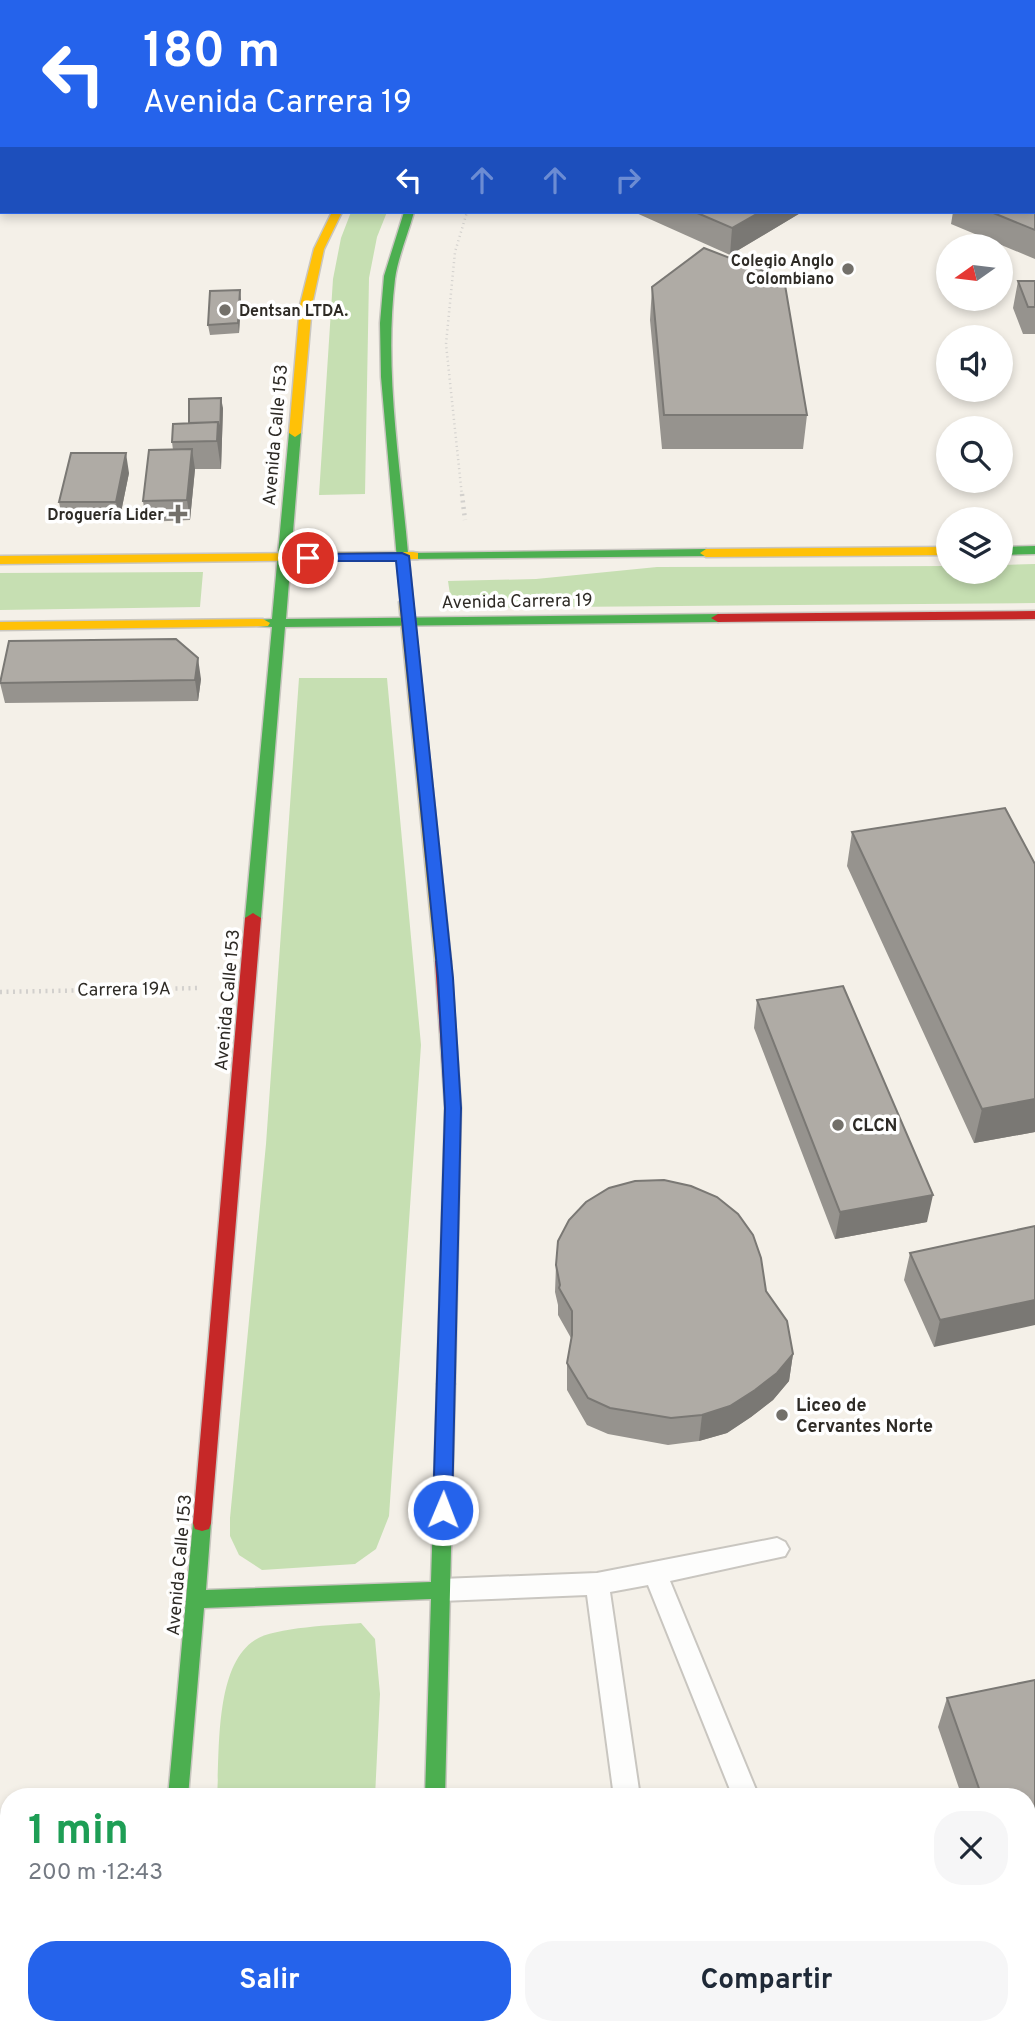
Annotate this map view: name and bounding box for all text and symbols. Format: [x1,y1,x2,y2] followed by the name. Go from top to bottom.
[143,23,280,85] text: 180 m
[28,28,119,119] icon: left
[143,84,412,124] text: Avenida Carrera 19
[390,161,428,199] icon: left
[463,161,501,199] icon: ahead
[536,161,574,199] icon: ahead
[609,161,647,199] icon: right
[936,234,1013,312] north arrow
[936,234,1013,584] map controls
[731,252,834,290] place label: Colegio Anglo Colombiano
[840,261,856,277] marker: Colegio Anglo Colombiano
[217,302,233,318] marker: Dentsan LTDA.
[239,302,348,322] place label: Dentsan LTDA.
[936,325,1013,402] button: sound
[259,363,294,507] street label: Avenida Calle 153
[936,416,1013,493] button: search
[47,506,164,526] place label: Droguería Lider
[170,506,186,522] marker: Droguería Lider
[936,507,1013,584] button: layers
[278,528,338,588] pin
[289,539,327,577] icon: arrive
[441,590,593,615] street label: Avenida Carrera 19
[211,928,246,1072] street label: Avenida Calle 153
[77,978,171,1003] street label: Carrera 19A
[852,1115,898,1138] place label: CLCN
[830,1117,846,1133] marker: CLCN
[796,1395,933,1439] place label: Liceo de Cervantes Norte
[774,1407,790,1423] marker: Liceo de Cervantes Norte
[406,1473,480,1547] position arrow
[163,1493,198,1637] street label: Avenida Calle 153
[28,1806,129,1859] text: 1 min
[934,1811,1008,1885] button: close
[28,1859,163,1888] text: 200 m · 12:43
[28,1941,511,2021] button: Salir
[525,1941,1008,2021] button: Compartir

